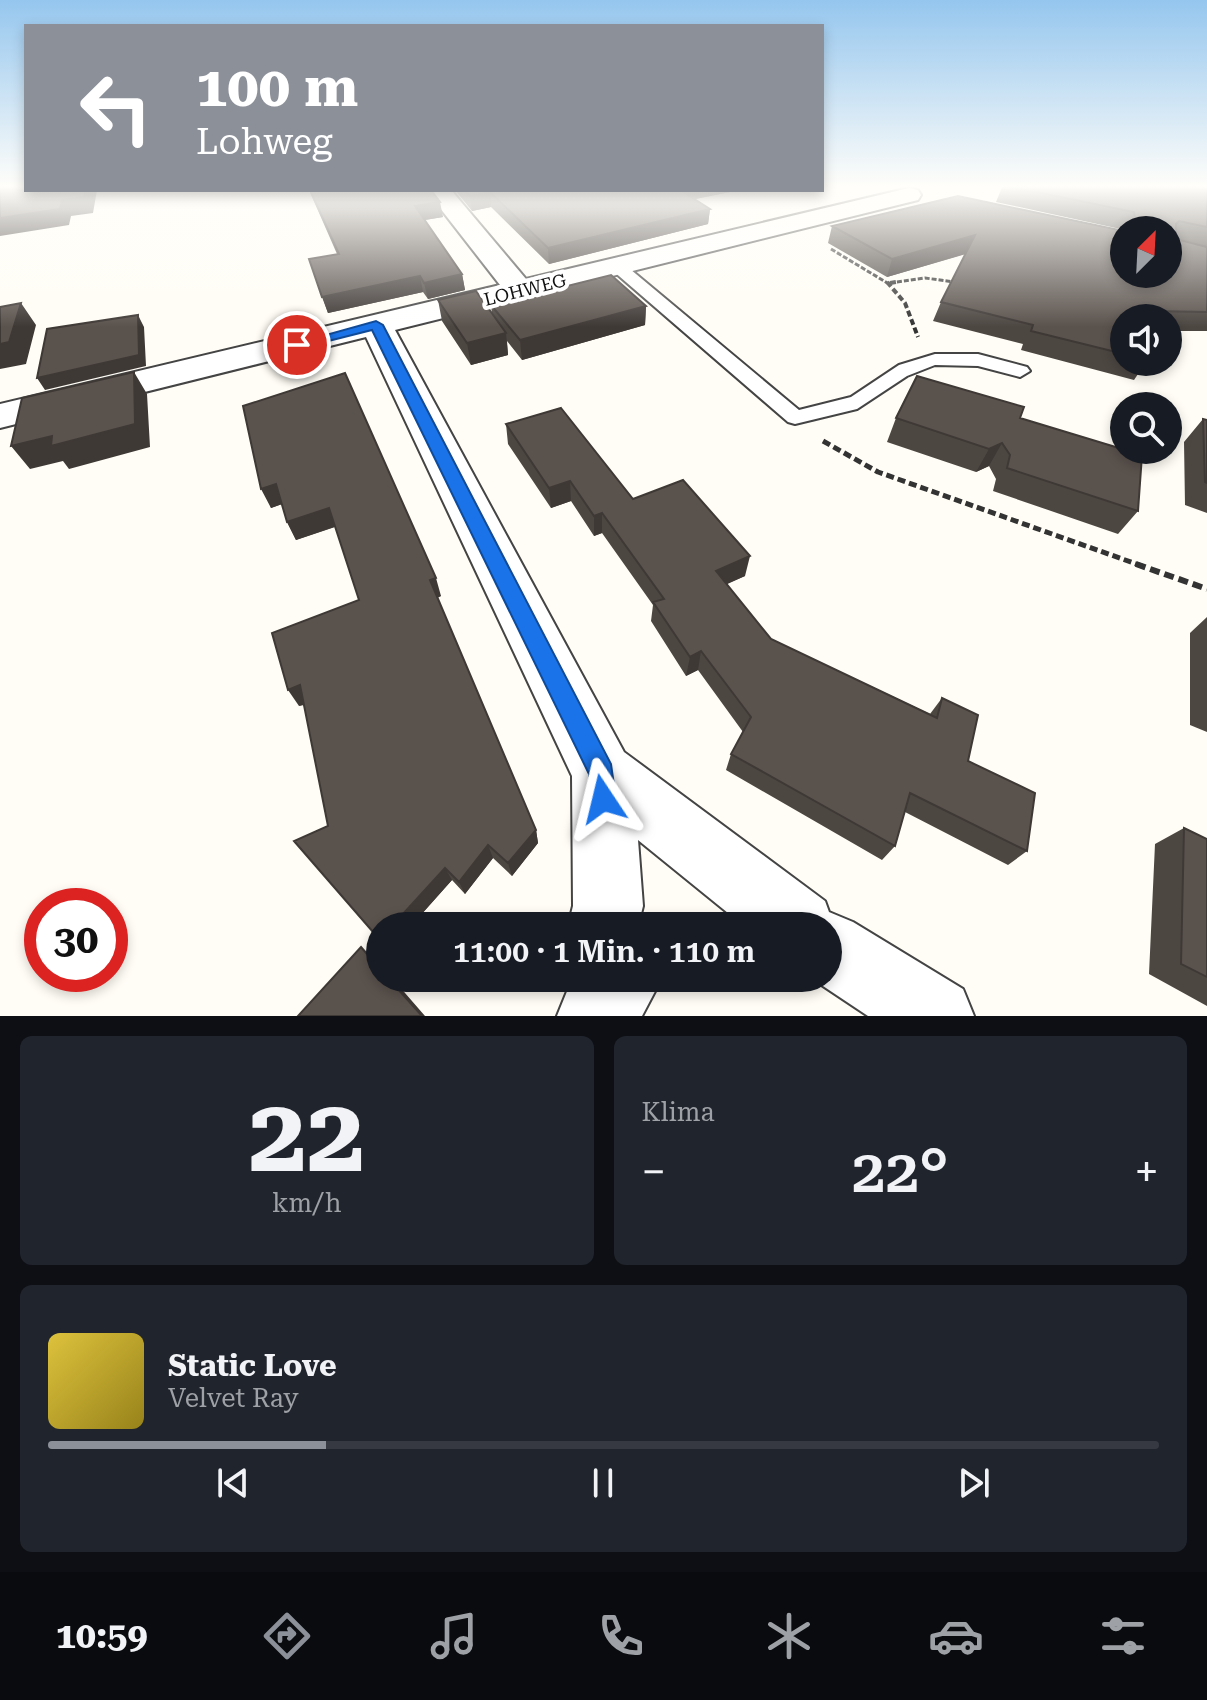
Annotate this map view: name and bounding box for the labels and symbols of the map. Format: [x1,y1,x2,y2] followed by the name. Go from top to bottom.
[1110,216,1182,288] north arrow
[482,269,568,310] street label: LOHWEG
[263,311,331,379] pin
[561,757,645,841] position arrow
[24,888,128,992] speed limit sign: 30

